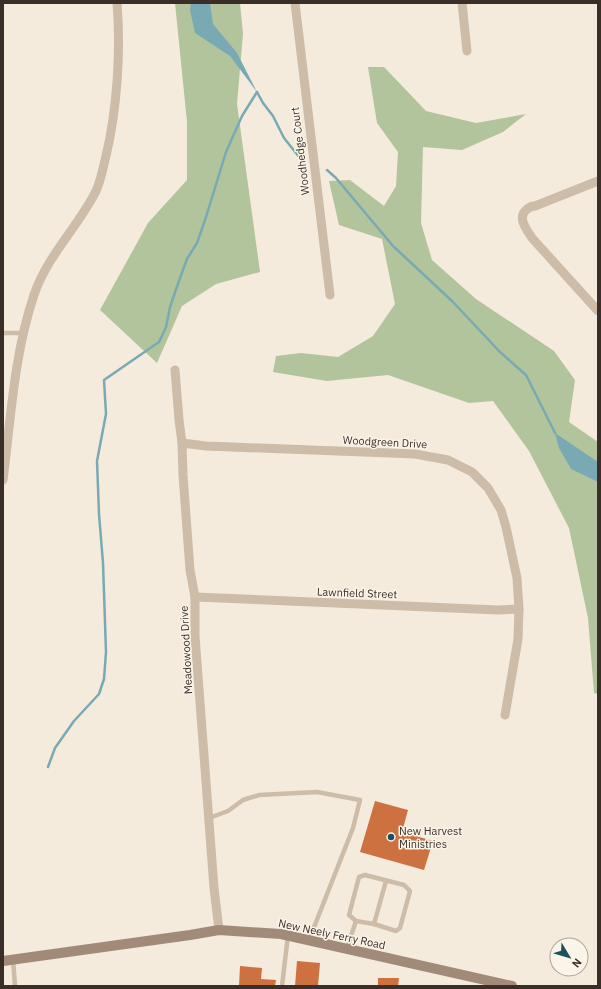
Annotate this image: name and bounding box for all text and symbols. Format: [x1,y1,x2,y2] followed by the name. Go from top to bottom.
[288,106,312,196] street label: Woodhedge Court
[342,433,428,451] street label: Woodgreen Drive
[317,585,398,601] street label: Lawnfield Street
[177,605,195,695] street label: Meadowood Drive
[399,824,462,851] place label: New Harvest Ministries
[386,832,396,842] marker: New Harvest Ministries
[277,916,387,952] street label: New Neely Ferry Road
[549,937,589,977] north arrow
[569,956,585,971] text: N

